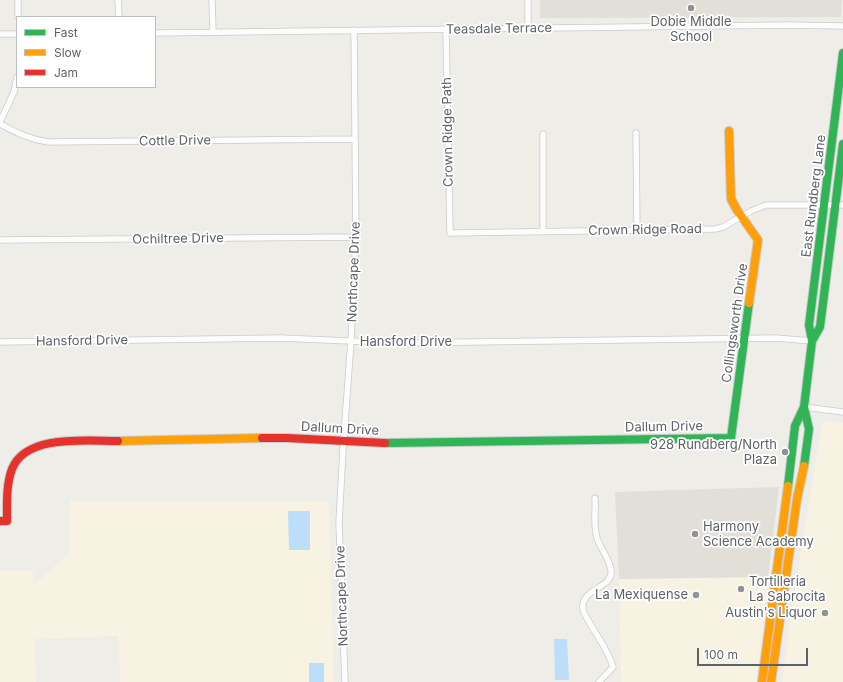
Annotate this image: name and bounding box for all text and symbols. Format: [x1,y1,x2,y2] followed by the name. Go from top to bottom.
[686,3,696,13] marker: Dobie Middle School
[650,14,732,45] place label: Dobie Middle School
[16,16,156,88] legend
[446,20,552,38] street label: Teasdale Terrace
[54,25,78,40] text: Fast
[54,45,81,60] text: Slow
[54,65,78,80] text: Jam
[439,77,457,187] street label: Crown Ridge Path
[139,133,211,149] street label: Cottle Drive
[799,134,829,258] street label: East Rundberg Lane
[344,221,364,323] street label: Northcape Drive
[588,221,702,239] street label: Crown Ridge Road
[132,230,224,248] street label: Ochiltree Drive
[719,262,751,384] street label: Collingsworth Drive
[36,332,128,350] street label: Hansford Drive
[360,334,452,350] street label: Hansford Drive
[301,419,379,439] street label: Dallum Drive
[625,419,703,435] street label: Dallum Drive
[650,437,777,468] place label: 928 Rundberg/North Plaza
[780,447,790,457] marker: 928 Rundberg/North Plaza
[703,519,814,550] place label: Harmony Science Academy
[690,529,700,539] marker: Harmony Science Academy
[332,545,352,647] street label: Northcape Drive
[749,574,826,605] place label: Tortilleria La Sabrocita
[736,584,746,594] marker: Tortilleria La Sabrocita
[595,587,688,603] place label: La Mexiquense
[691,590,701,600] marker: La Mexiquense
[725,605,817,621] place label: Austin's Liquor
[820,608,830,618] marker: Austin's Liquor
[699,640,810,666] scale bar
[704,647,738,662] text: 100 m

